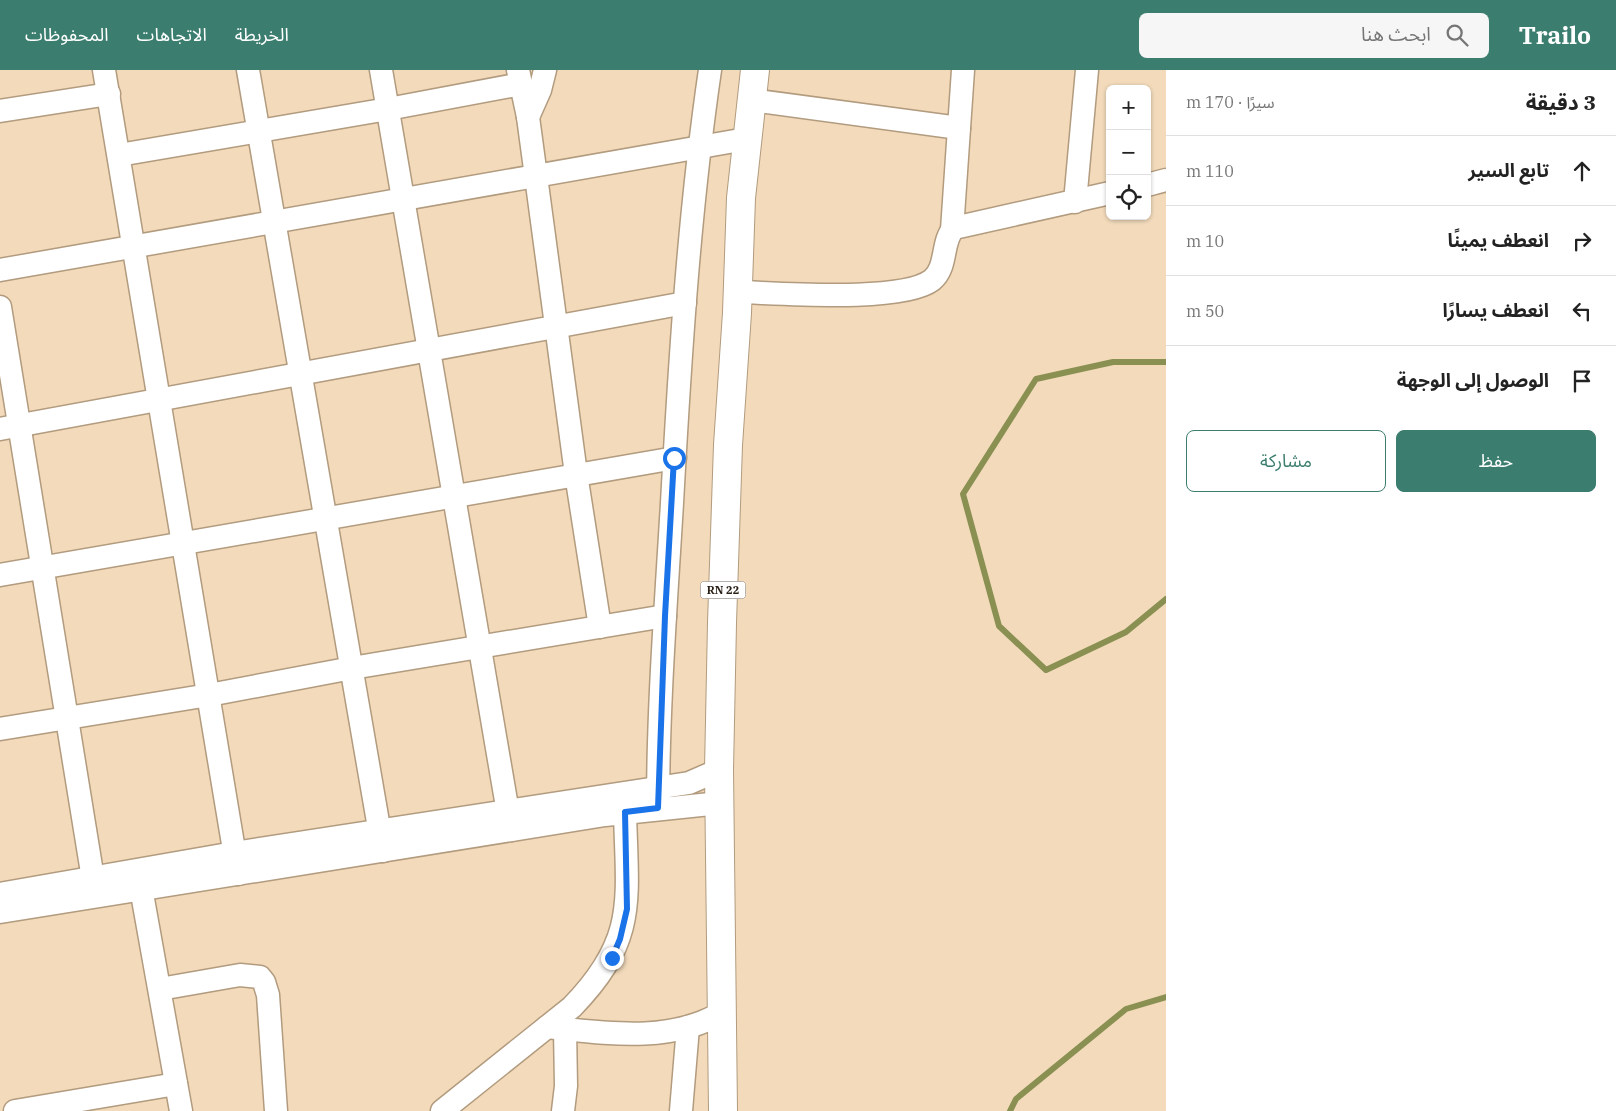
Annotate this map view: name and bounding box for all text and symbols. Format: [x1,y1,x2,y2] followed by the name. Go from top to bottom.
[1139,13,1489,58] search box
[1519,19,1591,51] text: Trailo
[1443,21,1471,49] icon: search
[1361,22,1431,46] text: ابحث هنا
[25,23,109,46] text: المحفوظات
[137,23,207,46] text: الاتجاهات
[235,23,289,46] text: الخريطة
[1106,85,1151,220] map controls
[1106,85,1151,130] button: +
[1526,88,1596,116] text: 3 دقيقة
[1186,92,1275,112] text: سيرًا · 170 m
[1106,130,1151,175] button: −
[1568,157,1596,185] icon: ahead
[1468,158,1549,182] text: تابع السير
[1186,161,1234,181] text: 110 m
[1106,175,1151,220] button: locate
[1568,227,1596,255] icon: right
[1447,228,1549,252] text: انعطف يمينًا
[1186,231,1224,251] text: 10 m
[1568,297,1596,325] icon: left
[1443,298,1549,322] text: انعطف يسارًا
[1186,301,1224,321] text: 50 m
[1568,367,1596,395] icon: arrive
[1397,368,1549,392] text: الوصول إلى الوجهة
[1186,430,1386,492] button: مشاركة
[1396,430,1596,492] button: حفظ
[663,447,686,470] route start
[700,582,746,598] road number: RN 22
[601,947,624,970] route end

